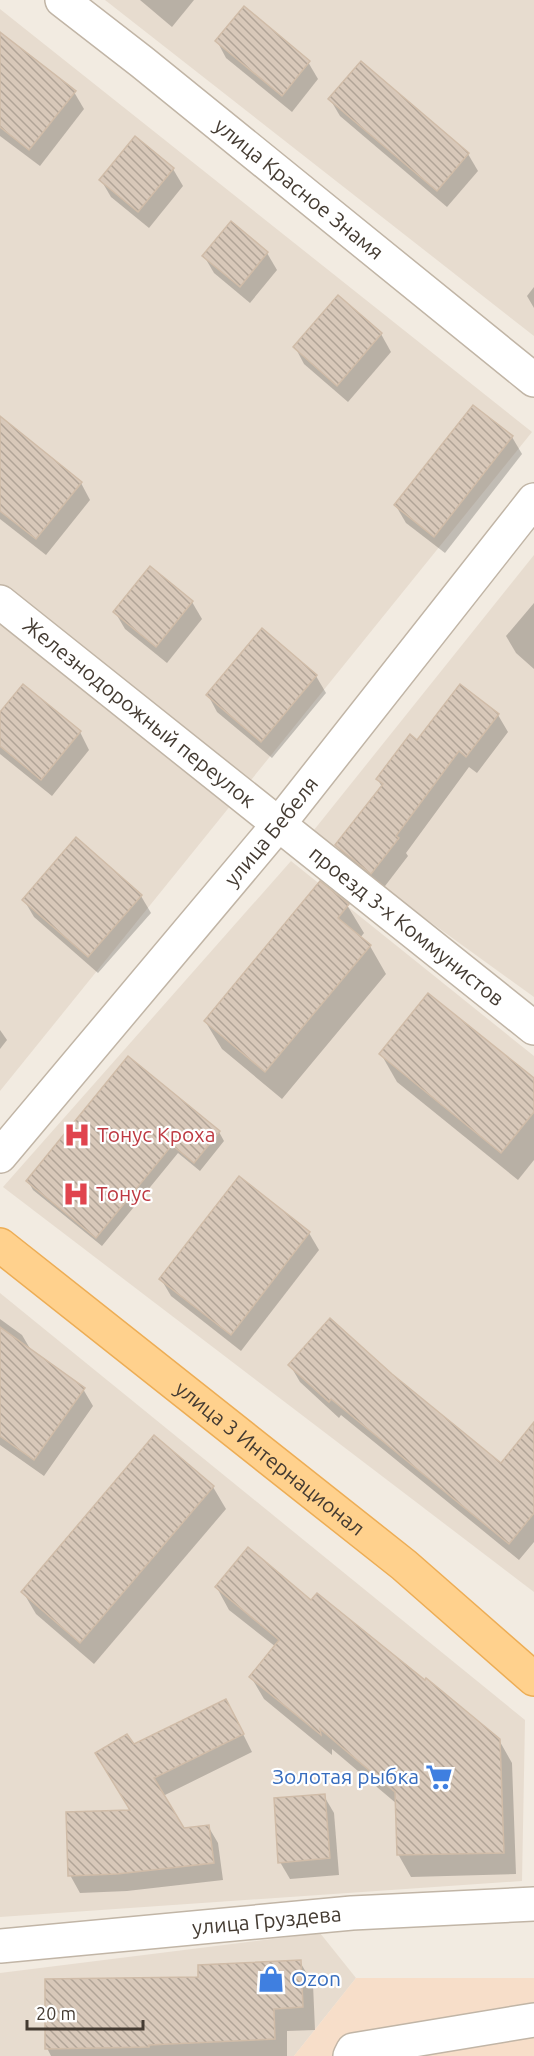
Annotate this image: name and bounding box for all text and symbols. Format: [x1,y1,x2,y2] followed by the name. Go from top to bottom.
[210,113,389,264] street label: улица Красное Знамя
[19,612,261,812] street label: Железнодорожный переулок
[219,771,322,891] street label: улица Бебеля
[305,841,509,1010] street label: проезд 3-х Коммунистов
[62,1120,92,1150] hospital icon: Тонус Кроха
[97,1122,215,1146] place label: Тонус Кроха
[61,1179,91,1209] hospital icon: Тонус
[96,1181,151,1205] place label: Тонус
[171,1375,370,1540] street label: улица 3 Интернационал
[424,1762,454,1792] supermarket icon: Золотая рыбка
[272,1764,419,1788] place label: Золотая рыбка
[191,1901,342,1939] street label: улица Груздева
[256,1964,286,1994] shop icon: Ozon
[291,1966,341,1990] place label: Ozon
[27,1993,142,2031] scale bar
[36,2003,76,2023] text: 20 m

